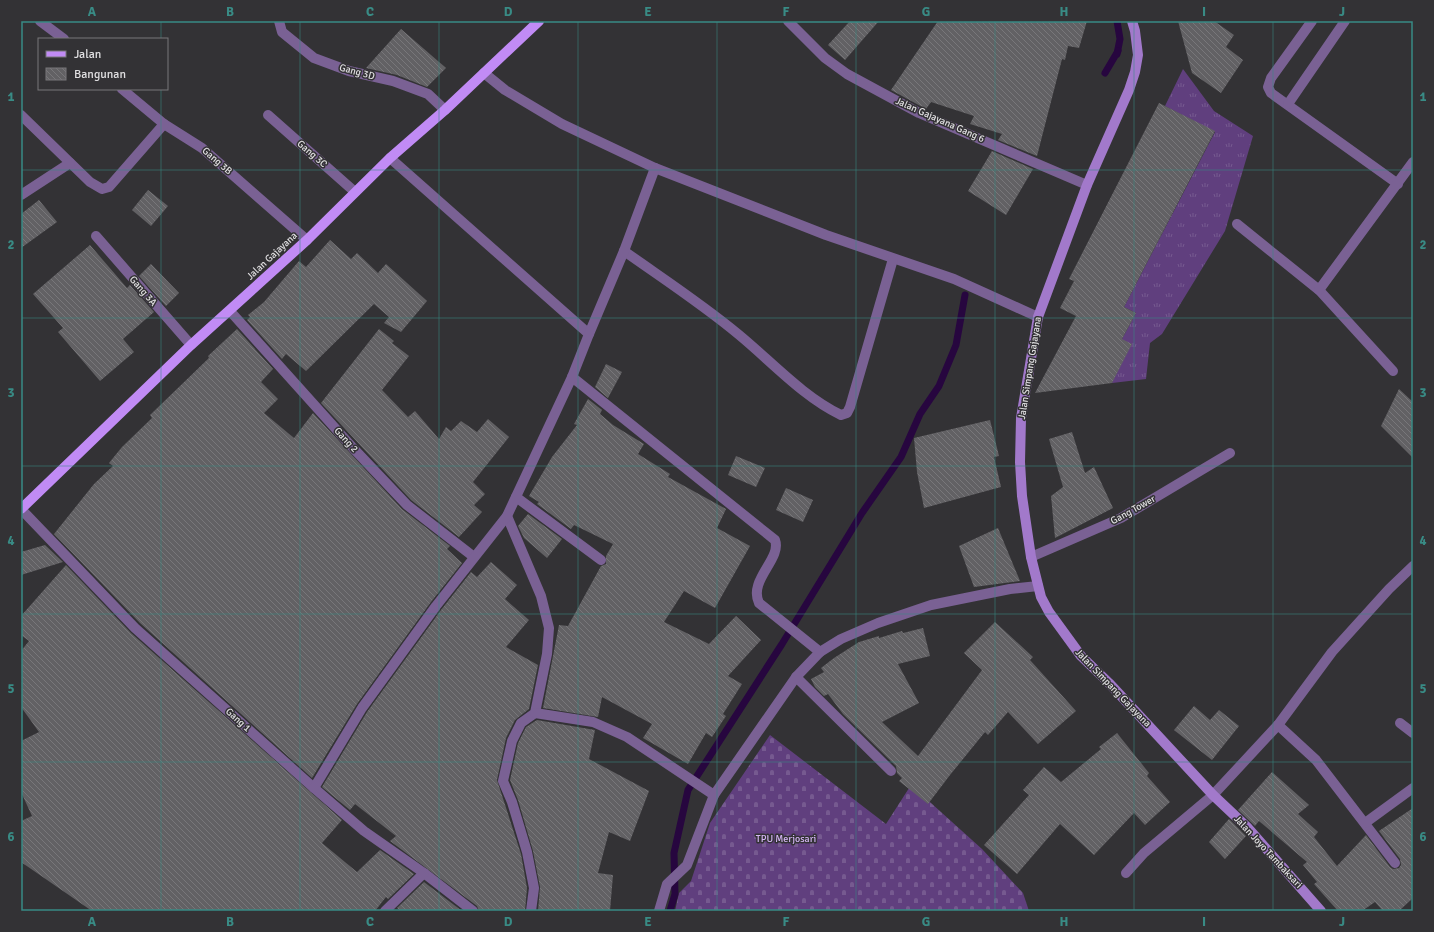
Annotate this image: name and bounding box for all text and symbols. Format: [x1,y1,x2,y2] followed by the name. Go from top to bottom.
[88,4,97,20] text: A
[226,4,234,20] text: B
[366,4,374,20] text: C
[504,4,513,20] text: D
[644,4,652,20] text: E
[783,4,790,20] text: F
[922,4,930,20] text: G
[1060,4,1068,20] text: H
[1202,4,1206,20] text: I
[1339,4,1345,20] text: J
[38,38,168,90] legend
[74,47,101,62] text: Jalan
[338,62,376,82] street label: Gang 3D
[74,67,126,82] text: Bangunan
[7,89,15,105] text: 1
[1419,89,1427,105] text: 1
[894,95,986,145] street label: Jalan Gajayana Gang 6
[295,138,329,170] street label: Gang 3C
[200,145,234,177] street label: Gang 3B
[244,230,300,282] street label: Jalan Gajayana
[7,237,15,253] text: 2
[1419,237,1427,253] text: 2
[127,273,159,309] street label: Gang 3A
[1016,316,1044,420] street label: Jalan Simpang Gajayana
[7,385,15,401] text: 3
[1419,385,1427,401] text: 3
[332,425,360,455] street label: Gang 2
[1108,493,1158,527] street label: Gang Tower
[7,533,15,549] text: 4
[1419,533,1427,549] text: 4
[1073,646,1153,730] street label: Jalan Simpang Gajayana
[7,681,15,697] text: 5
[1419,681,1427,697] text: 5
[223,706,253,734] street label: Gang 1
[1231,813,1305,891] street label: Jalan Joyo Tambaksari
[7,829,15,845] text: 6
[1419,829,1427,845] text: 6
[756,833,816,845] park label: TPU Merjosari
[88,914,97,930] text: A
[226,914,234,930] text: B
[366,914,374,930] text: C
[504,914,513,930] text: D
[644,914,652,930] text: E
[783,914,790,930] text: F
[922,914,930,930] text: G
[1060,914,1068,930] text: H
[1202,914,1206,930] text: I
[1339,914,1345,930] text: J

